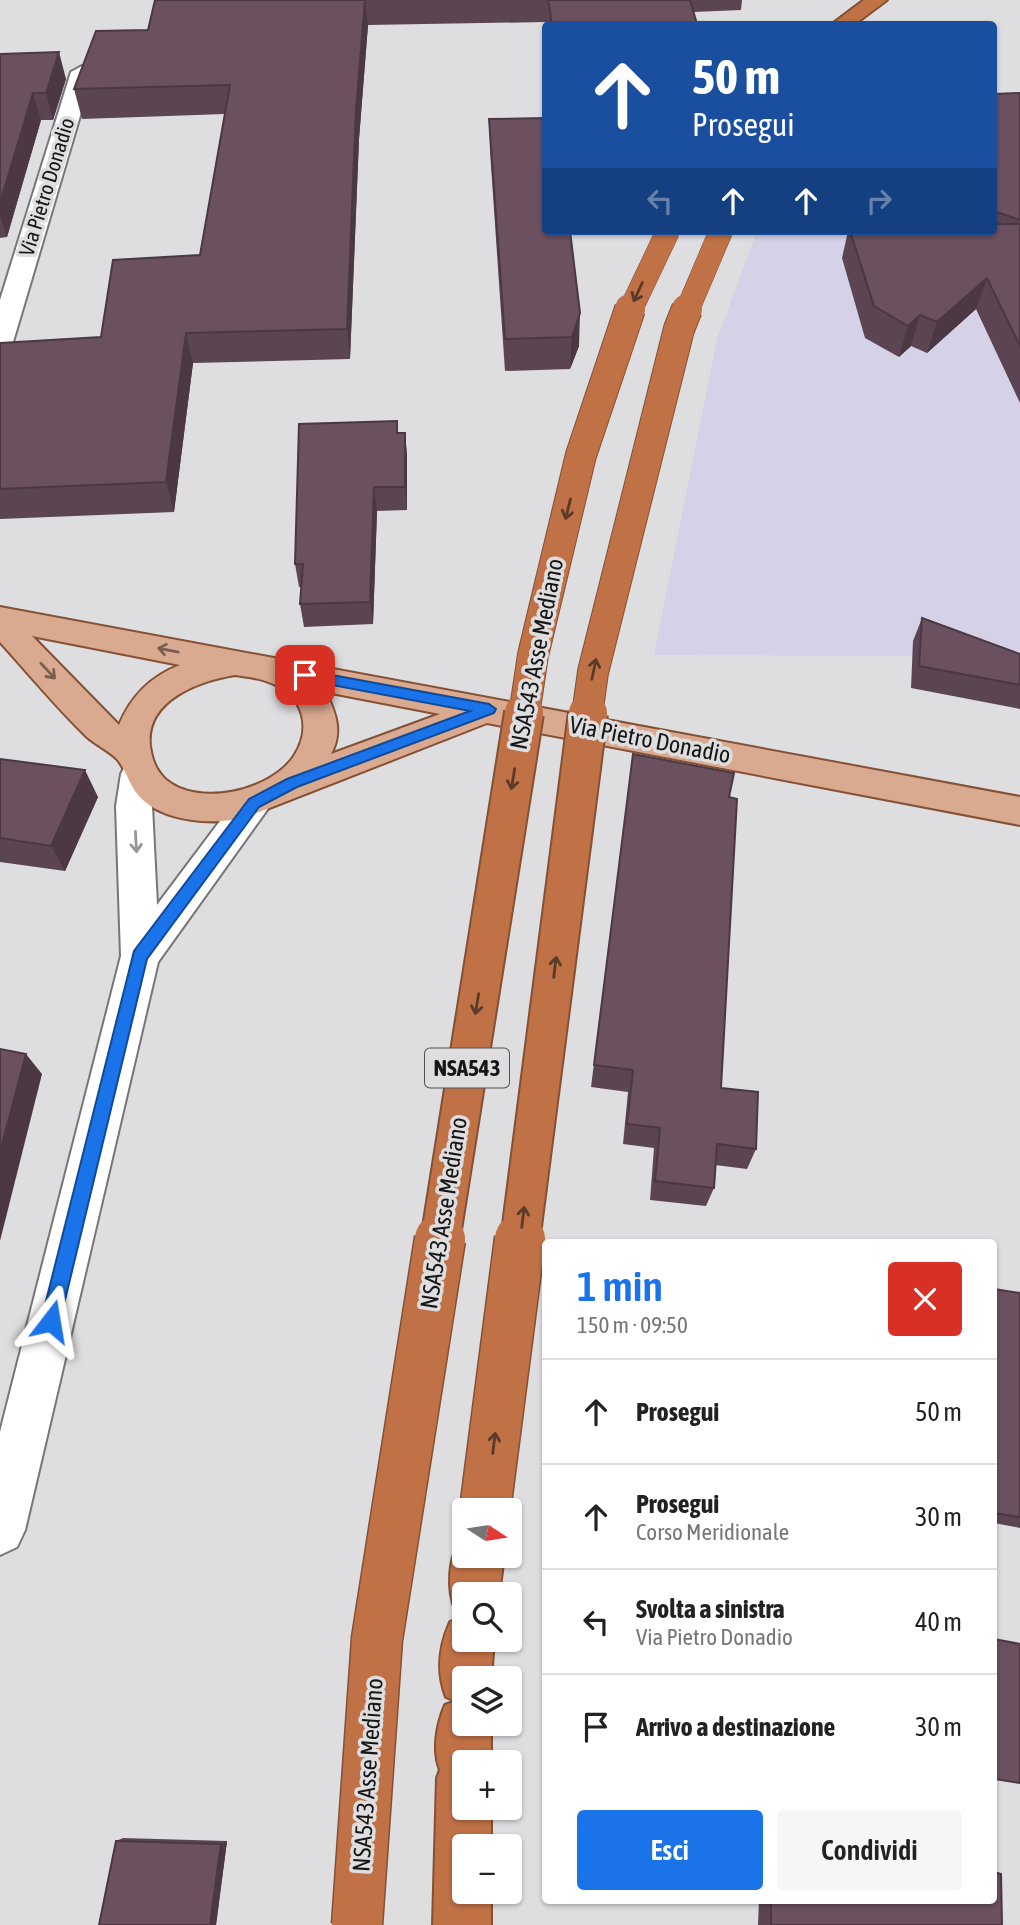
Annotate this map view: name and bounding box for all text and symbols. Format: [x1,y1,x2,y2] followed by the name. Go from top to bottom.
[692,48,780,104] text: 50 m
[577,49,668,140] icon: ahead
[692,106,795,143] text: Prosegui
[14,115,78,259] street label: Via Pietro Donadio
[641,182,679,220] icon: left
[714,182,752,220] icon: ahead
[787,182,825,220] icon: ahead
[860,182,898,220] icon: right
[631,281,644,302] one-way arrow
[561,497,574,520] one-way arrow
[505,556,568,752] street label: NSA543 Asse Mediano
[157,643,180,657] one-way arrow
[275,645,335,705] pin
[286,656,324,694] icon: arrive
[588,658,602,681] one-way arrow
[40,662,57,679] one-way arrow
[567,711,733,768] street label: Via Pietro Donadio
[506,767,519,790] one-way arrow
[130,830,143,853] one-way arrow
[548,956,561,979] one-way arrow
[470,992,483,1015] one-way arrow
[425,1049,509,1088] road number: NSA543
[415,1115,472,1311] street label: NSA543 Asse Mediano
[516,1206,529,1229] one-way arrow
[577,1262,663,1310] text: 1 min
[888,1262,962,1336] button: close
[14,1284,88,1358] position arrow
[577,1312,688,1338] text: 150 m · 09:50
[577,1393,615,1431] icon: ahead
[636,1397,719,1427] text: Prosegui
[915,1397,962,1427] text: 50 m
[487,1432,500,1454] one-way arrow
[636,1489,719,1519] text: Prosegui
[452,1498,522,1568] north arrow
[452,1498,522,1904] map controls
[577,1498,615,1536] icon: ahead
[915,1502,962,1532] text: 30 m
[636,1519,789,1545] text: Corso Meridionale
[452,1582,522,1652] button: search
[636,1594,785,1624] text: Svolta a sinistra
[577,1603,615,1641] icon: left
[915,1607,962,1637] text: 40 m
[636,1624,793,1650] text: Via Pietro Donadio
[452,1666,522,1736] button: layers
[347,1677,388,1873] street label: NSA543 Asse Mediano
[577,1708,615,1746] icon: arrive
[636,1712,835,1742] text: Arrivo a destinazione
[915,1712,962,1742] text: 30 m
[452,1750,522,1820] button: +
[577,1810,763,1890] button: Esci
[777,1810,962,1890] button: Condividi
[452,1834,522,1904] button: −

